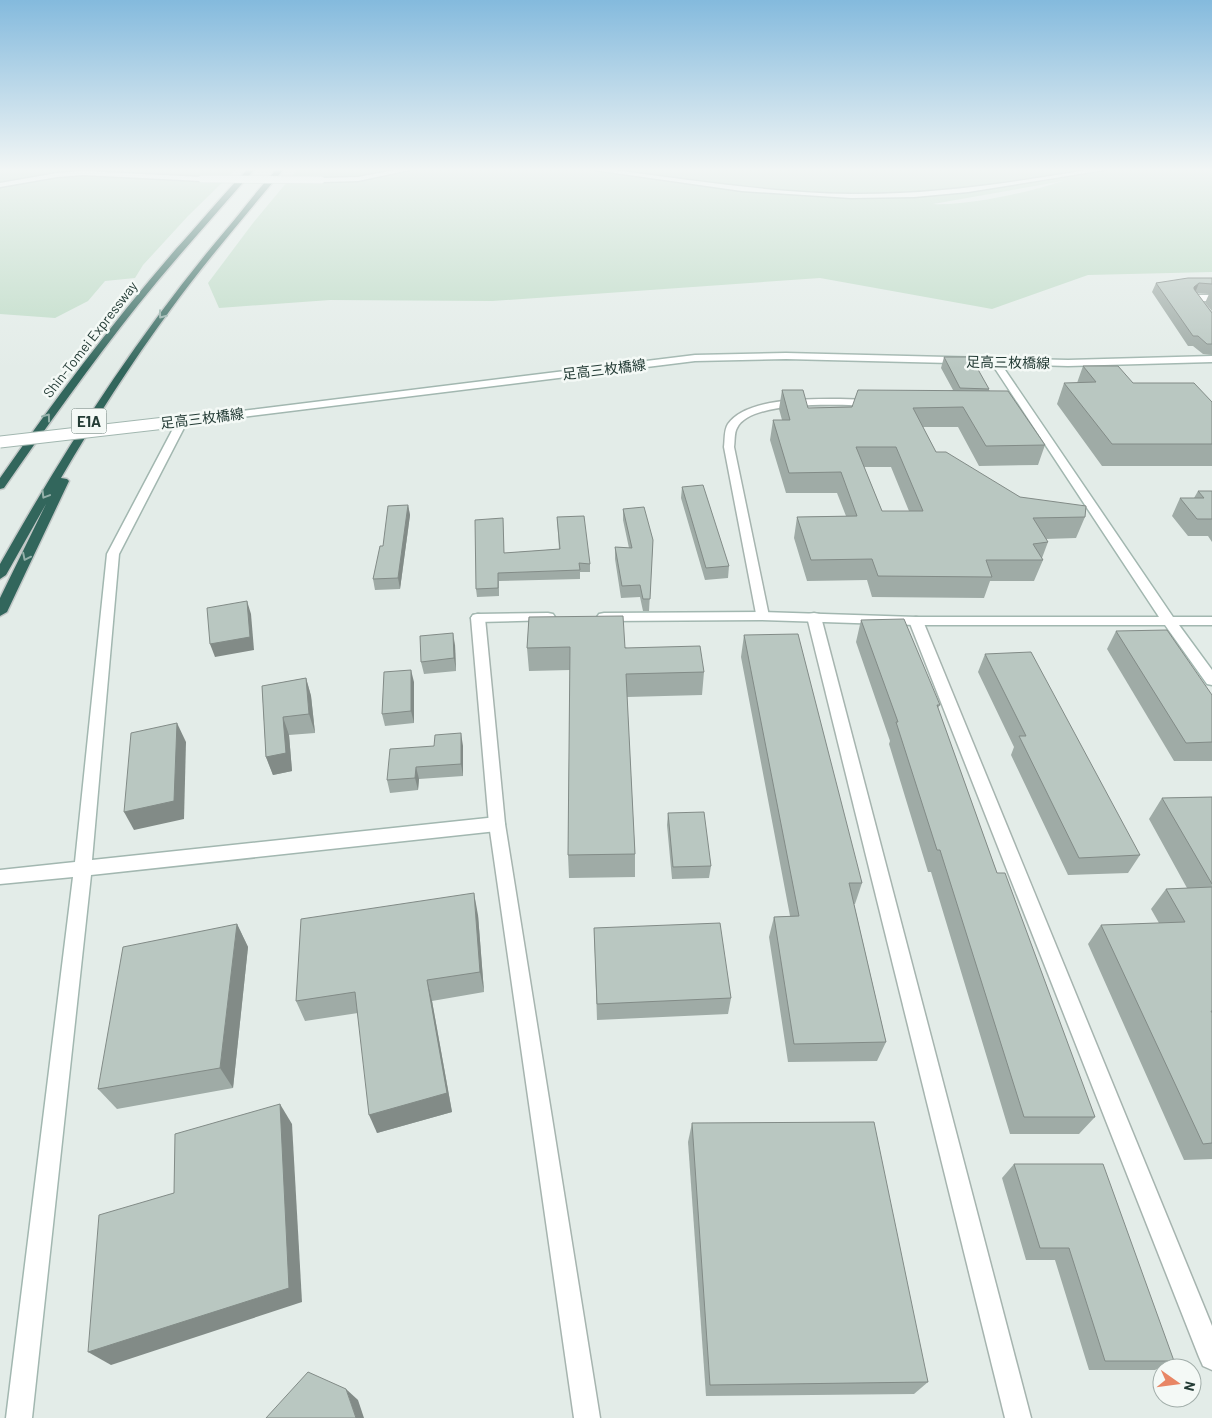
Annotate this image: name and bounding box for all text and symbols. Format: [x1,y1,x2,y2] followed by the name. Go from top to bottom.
[39,277,141,401] street label: Shin-Tomei Expressway
[159,309,167,318] one-way arrow
[966,353,1050,371] street label: 足高三枚橋線
[561,355,647,383] street label: 足高三枚橋線
[159,404,245,432] street label: 足高三枚橋線
[72,408,106,434] road number: E1A
[41,413,50,423] one-way arrow
[41,489,51,498] one-way arrow
[22,552,32,561] one-way arrow
[1152,1358,1202,1408] north arrow
[1181,1380,1199,1393] text: N

